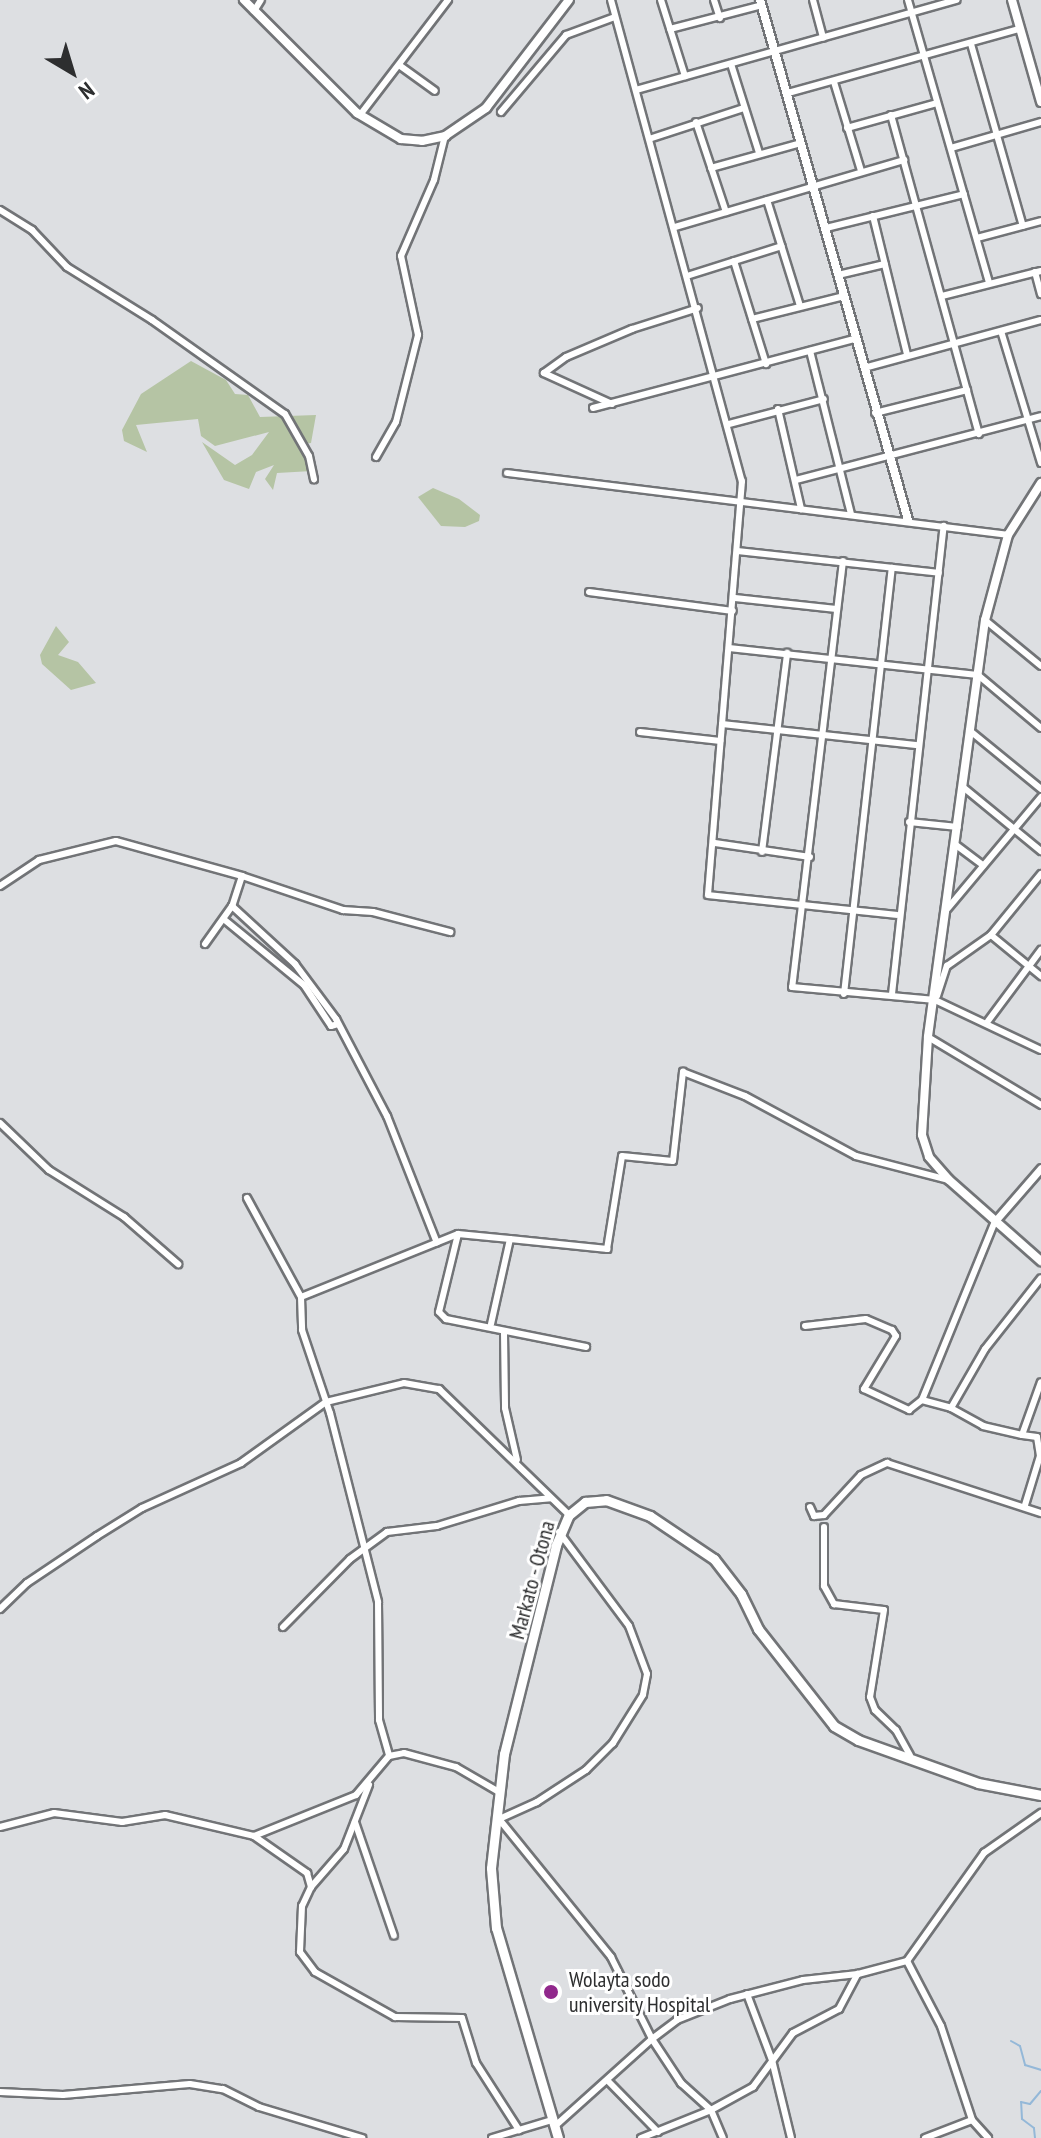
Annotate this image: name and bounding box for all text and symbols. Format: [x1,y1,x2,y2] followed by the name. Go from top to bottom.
[32,32,112,112] north arrow
[73,76,100,106] text: N
[503,1517,561,1643] street label: Markato - Otona
[569,1966,711,2018] place label: Wolayta sodo university Hospital
[540,1981,562,2003] marker: Wolayta sodo university Hospital

